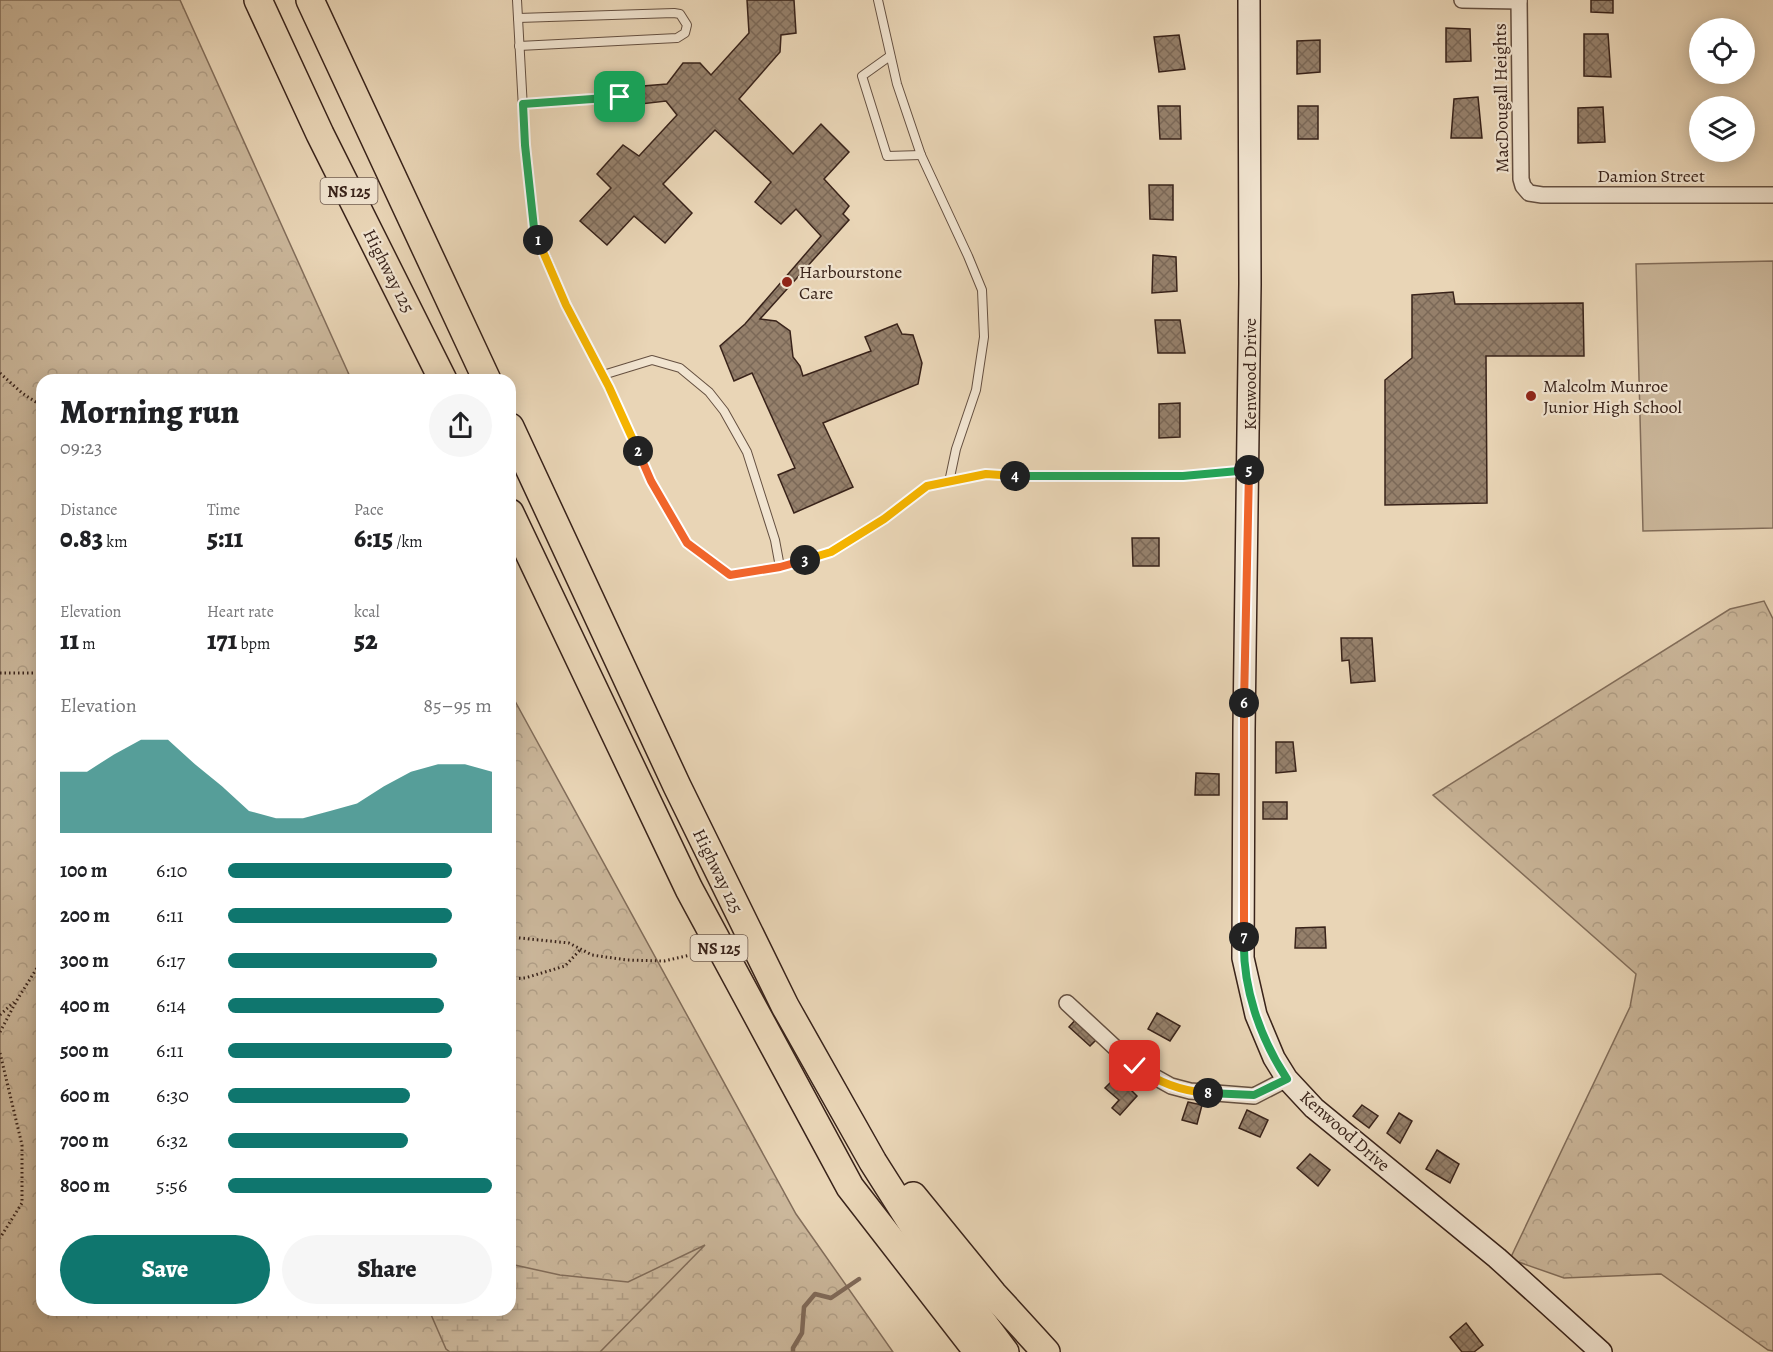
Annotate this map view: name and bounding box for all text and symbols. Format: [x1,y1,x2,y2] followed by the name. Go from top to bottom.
[1689,18,1755,162] map controls
[1689,18,1755,84] button: locate
[1488,23,1514,173] street label: MacDougall Heights
[594,71,645,122] pin
[603,80,636,113] icon: arrive
[1689,96,1755,162] button: layers
[1597,164,1705,188] street label: Damion Street
[320,178,378,204] road number: NS 125
[358,225,420,317] street label: Highway 125
[523,225,553,255] pin: 1
[535,229,541,251] text: 1
[799,260,902,305] place label: Harbourstone Care
[780,275,794,289] marker: Harbourstone Care
[1238,318,1262,430] street label: Kenwood Drive
[1543,374,1682,419] place label: Malcolm Munroe Junior High School
[60,389,239,434] text: Morning run
[1524,389,1538,403] marker: Malcolm Munroe Junior High School
[429,394,492,457] button: share
[60,434,102,461] text: 09:23
[623,436,653,466] pin: 2
[634,440,642,462] text: 2
[1234,455,1264,485] pin: 5
[1246,459,1252,481] text: 5
[1000,461,1030,491] pin: 4
[1011,465,1019,487] text: 4
[60,499,117,521] text: Distance
[207,499,240,521] text: Time
[354,499,384,521] text: Pace
[60,521,103,556] text: 0.83
[207,521,243,556] text: 5:11
[354,521,393,556] text: 6:15
[103,531,128,553] text: km
[393,531,423,553] text: /km
[790,545,820,575] pin: 3
[802,549,808,571] text: 3
[60,601,121,623] text: Elevation
[207,601,274,623] text: Heart rate
[354,601,380,623] text: kcal
[60,623,79,658] text: 11
[207,623,237,658] text: 171
[354,623,378,658] text: 52
[79,633,96,655] text: m
[237,633,270,655] text: bpm
[1229,688,1259,718] pin: 6
[60,692,137,719] text: Elevation
[423,692,492,719] text: 85–95 m
[1240,692,1248,714] text: 6
[687,825,749,917] street label: Highway 125
[60,857,108,884] text: 100 m
[156,857,188,884] text: 6:10
[60,902,110,929] text: 200 m
[156,902,184,929] text: 6:11
[1229,922,1259,952] pin: 7
[1241,926,1247,948] text: 7
[690,935,748,961] road number: NS 125
[60,947,109,974] text: 300 m
[156,947,185,974] text: 6:17
[60,992,110,1019] text: 400 m
[156,992,186,1019] text: 6:14
[60,1037,109,1064] text: 500 m
[156,1037,184,1064] text: 6:11
[1109,1040,1160,1091] pin
[1118,1049,1151,1082] icon: check
[1193,1078,1223,1108] pin: 8
[60,1082,110,1109] text: 600 m
[156,1082,189,1109] text: 6:30
[1204,1082,1212,1104] text: 8
[1295,1085,1395,1177] street label: Kenwood Drive
[60,1127,109,1154] text: 700 m
[156,1127,188,1154] text: 6:32
[60,1172,110,1199] text: 800 m
[156,1172,187,1199] text: 5:56
[60,1235,270,1304] button: Save
[282,1235,492,1304] button: Share

